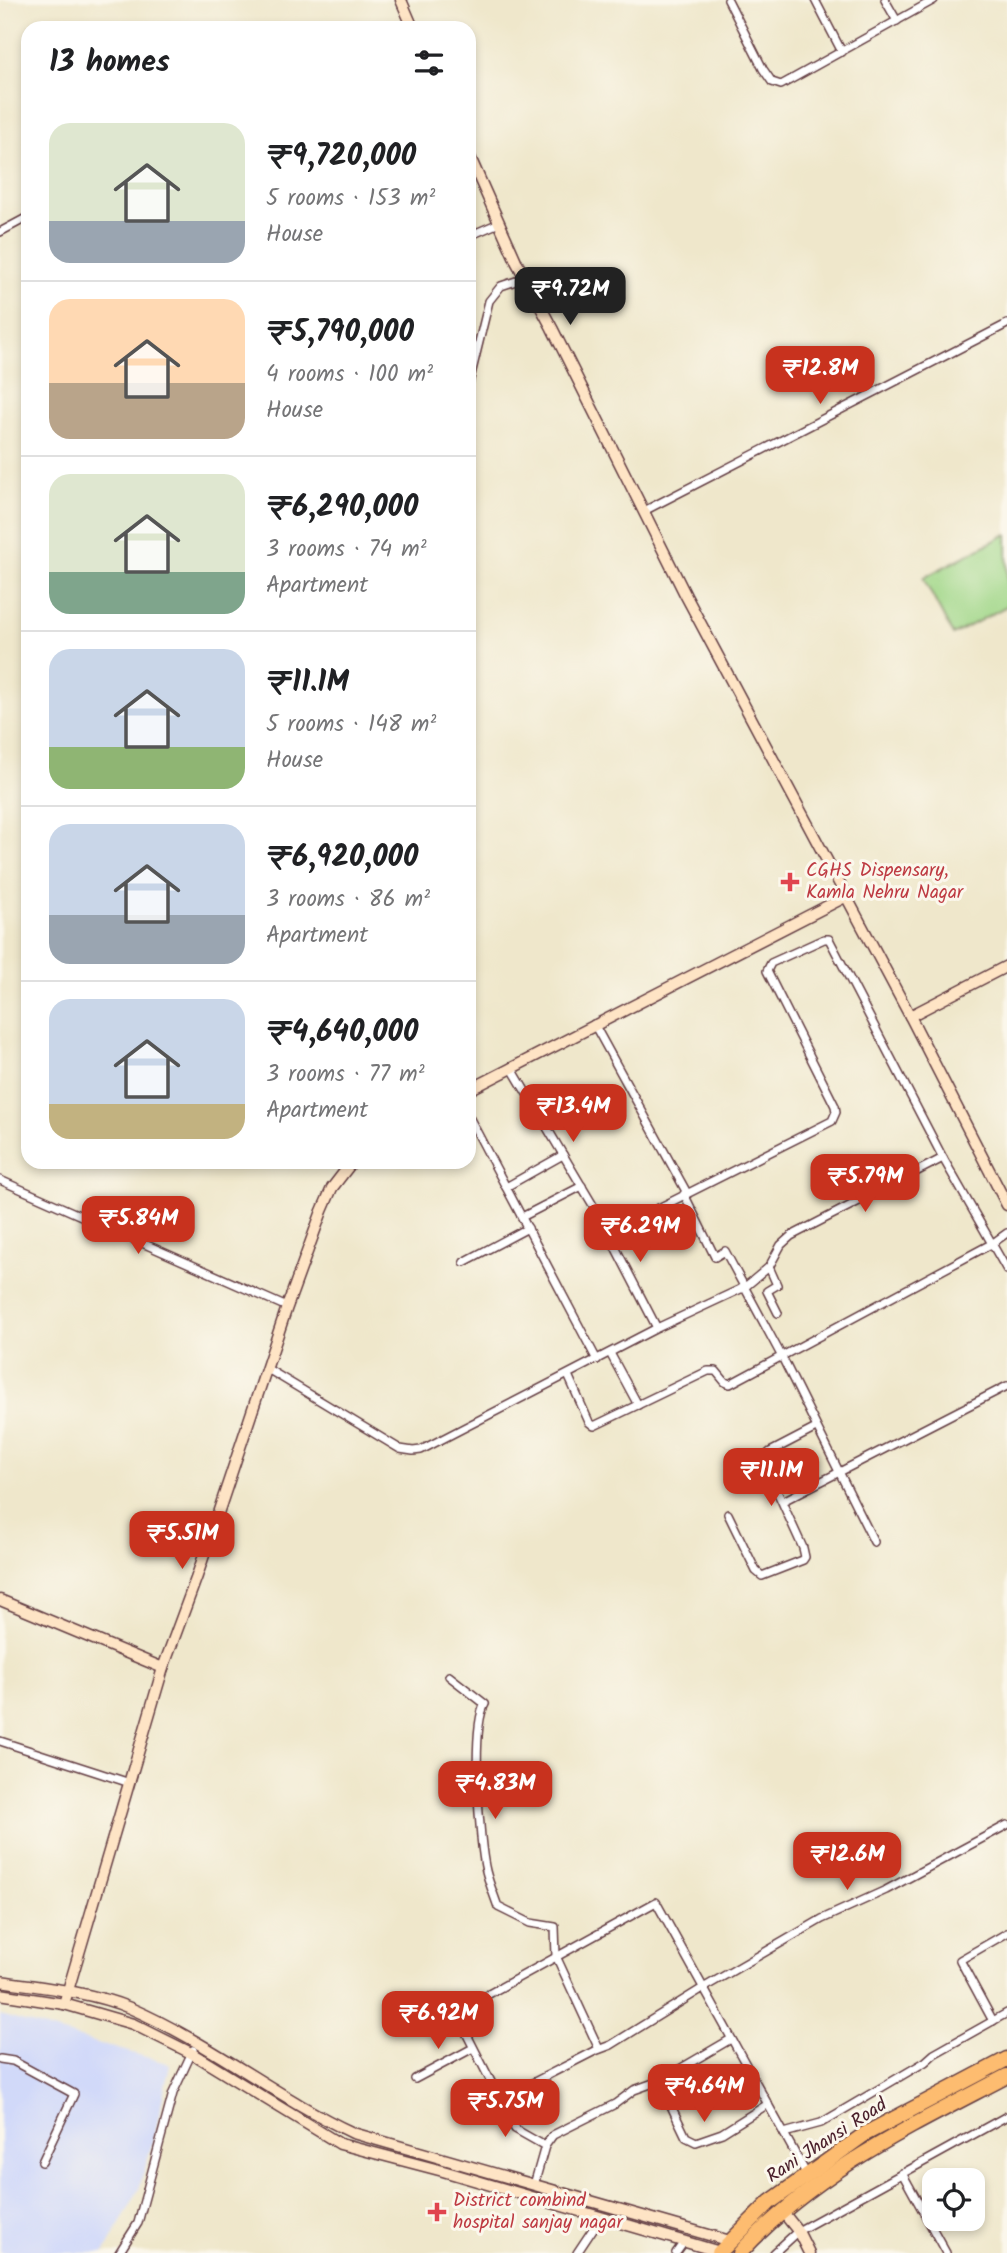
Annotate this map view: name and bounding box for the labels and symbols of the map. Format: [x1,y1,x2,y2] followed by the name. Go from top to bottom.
[513,268,627,327] pin: ₹9.72M
[763,346,877,406] pin: ₹12.8M
[806,856,965,908] place label: CGHS Dispensary, Kamla Nehru Nagar
[780,872,800,892] marker: CGHS Dispensary, Kamla Nehru Nagar
[516,1084,630,1144] pin: ₹13.4M
[808,1154,922,1214] pin: ₹5.79M
[81,1196,195,1256] pin: ₹5.84M
[583,1204,697,1264] pin: ₹6.29M
[714,1448,828,1508] pin: ₹11.1M
[125,1512,239,1571] pin: ₹5.51M
[438,1762,552,1821] pin: ₹4.83M
[790,1832,904,1892] pin: ₹12.6M
[381,1992,495,2051] pin: ₹6.92M
[647,2064,761,2124] pin: ₹4.64M
[448,2080,562,2139] pin: ₹5.75M
[761,2090,894,2191] street label: Rani Jhansi Road
[453,2186,624,2238] place label: District combind hospital sanjay nagar
[427,2202,447,2222] marker: District combind hospital sanjay nagar

